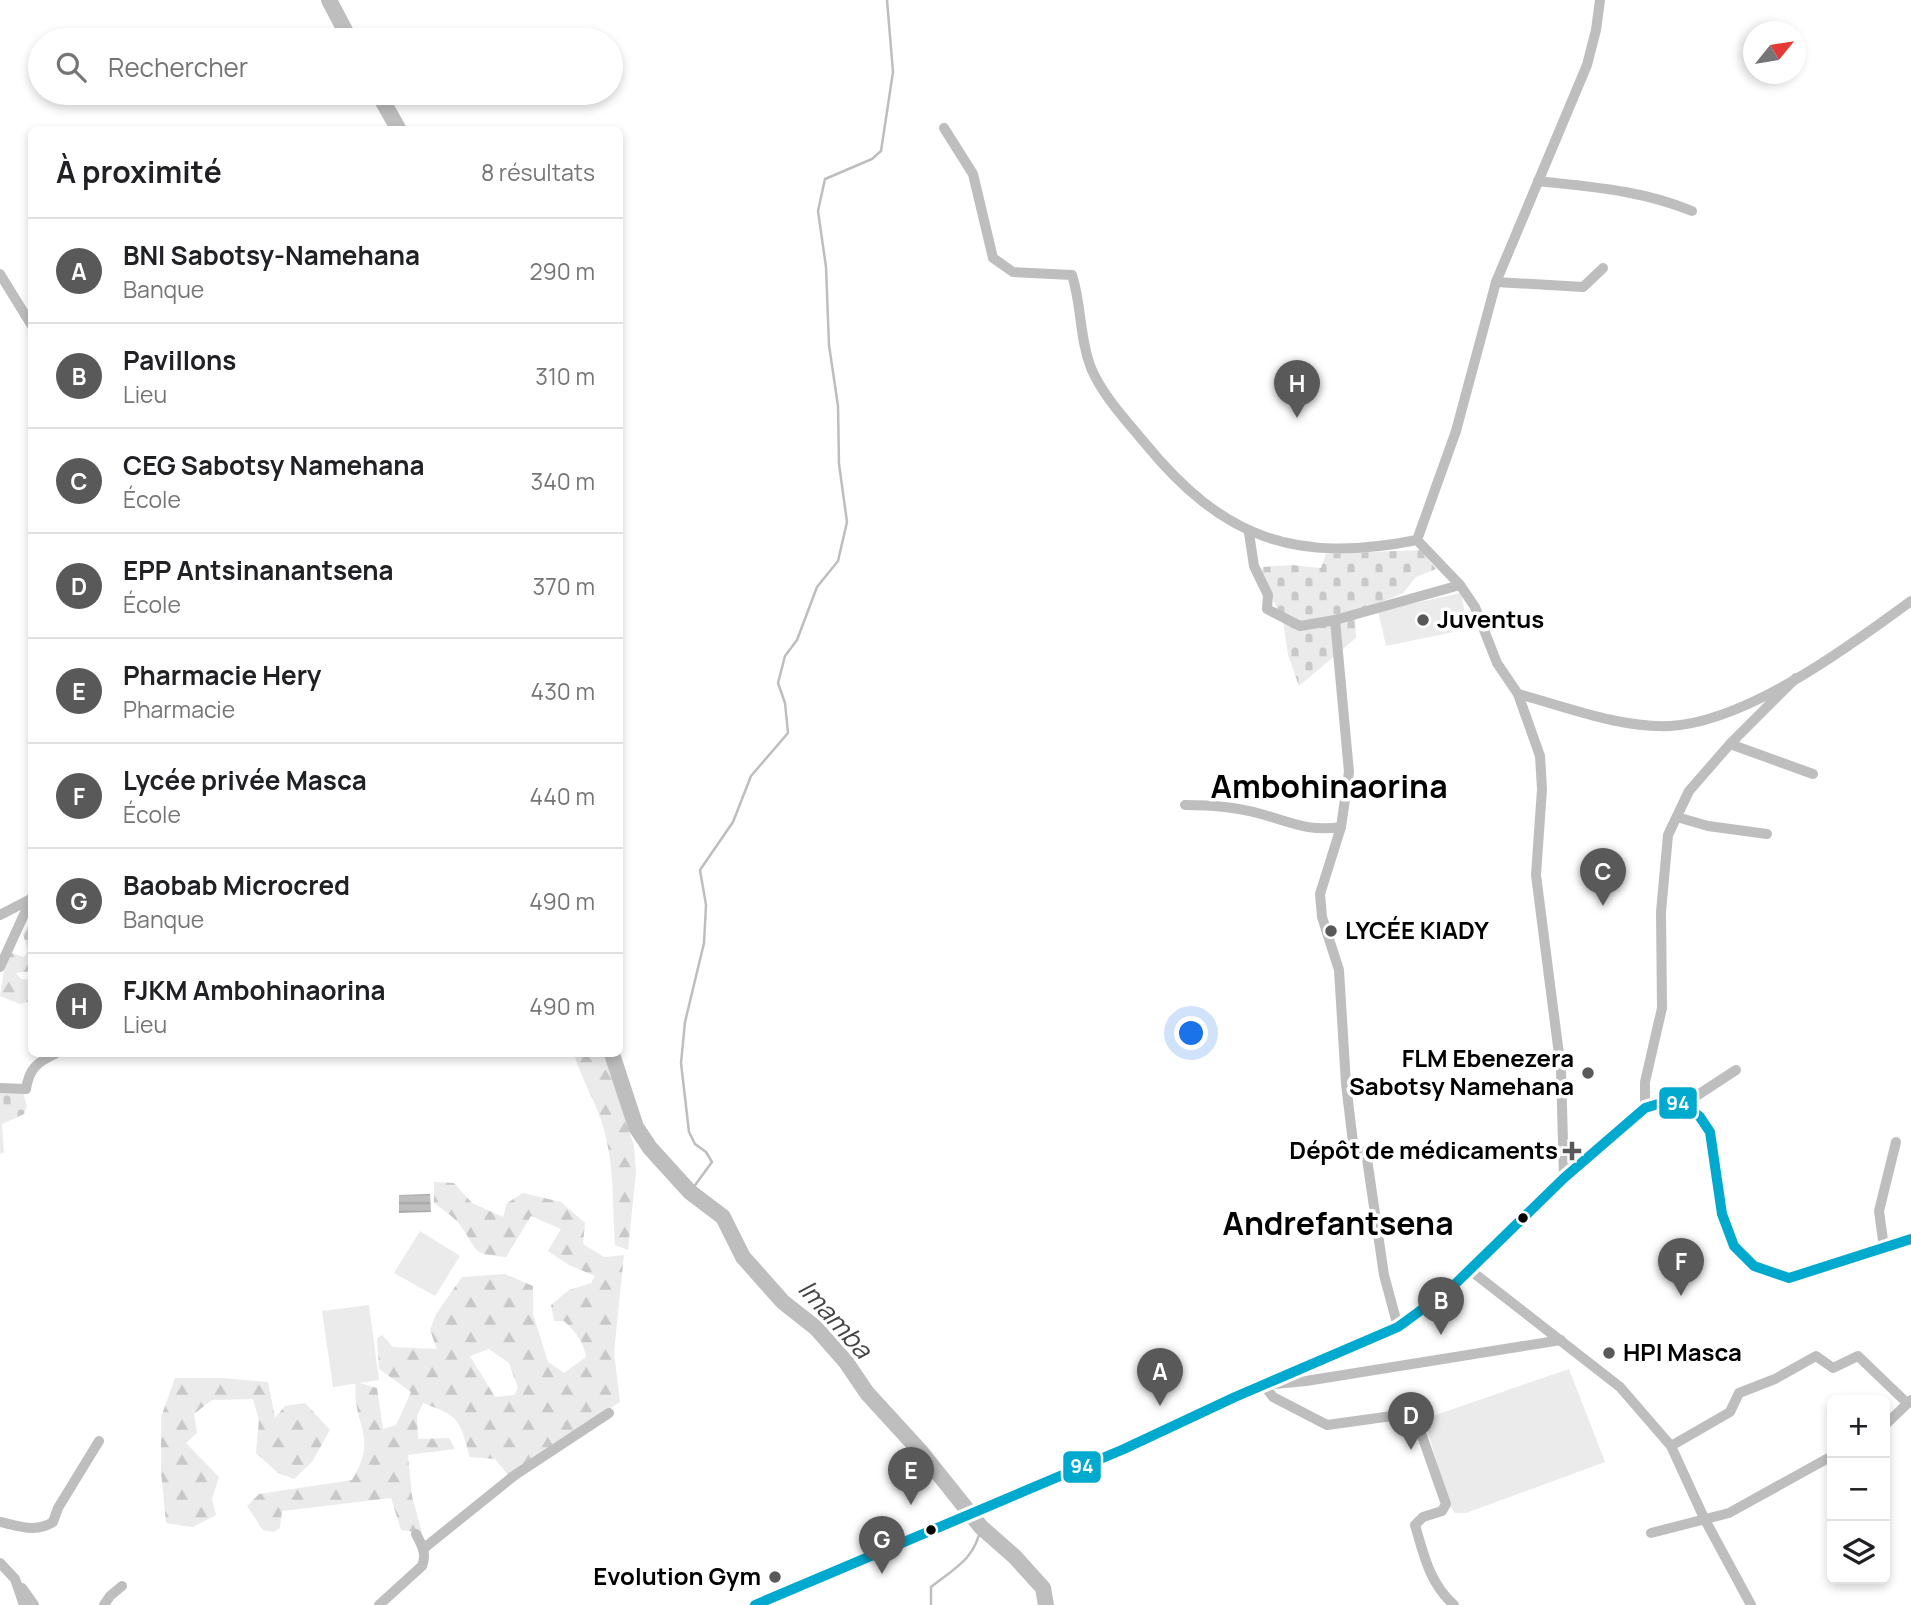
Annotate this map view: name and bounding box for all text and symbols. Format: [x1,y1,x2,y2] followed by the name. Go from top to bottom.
[1743,21,1806,84] north arrow
[28,28,623,105] search box
[52,48,90,86] icon: search
[108,49,248,85] text: Rechercher
[56,151,222,192] text: À proximité
[481,156,595,188] text: 8 résultats
[123,237,420,273] text: BNI Sabotsy-Namehana
[71,255,87,287] text: A
[529,255,595,287] text: 290 m
[123,273,204,305] text: Banque
[123,342,236,378] text: Pavillons
[72,360,86,392] text: B
[535,360,595,392] text: 310 m
[1274,360,1320,418] pin: H
[123,378,167,410] text: Lieu
[123,447,425,483] text: CEG Sabotsy Namehana
[71,465,88,497] text: C
[531,465,595,497] text: 340 m
[123,483,181,515] text: École
[123,552,394,588] text: EPP Antsinanantsena
[71,570,87,602] text: D
[533,570,595,602] text: 370 m
[123,588,181,620] text: École
[1437,602,1544,635] place label: Juventus
[1415,612,1431,628] marker: Juventus
[123,657,321,693] text: Pharmacie Hery
[72,675,86,707] text: E
[531,675,595,707] text: 430 m
[123,693,235,725] text: Pharmacie
[123,762,367,798] text: Lycée privée Masca
[1210,764,1448,808] district label: Ambohinaorina
[73,780,85,812] text: F
[530,780,595,812] text: 440 m
[123,798,181,830] text: École
[1580,848,1626,906] pin: C
[123,867,350,903] text: Baobab Microcred
[71,885,87,917] text: G
[529,885,595,917] text: 490 m
[123,903,204,935] text: Banque
[1345,913,1489,946] place label: LYCÉE KIADY
[1323,923,1339,939] marker: LYCÉE KIADY
[123,972,385,1008] text: FJKM Ambohinaorina
[71,990,87,1022] text: H
[529,990,595,1022] text: 490 m
[123,1008,167,1040] text: Lieu
[1174,1016,1208,1050] your location
[1349,1041,1574,1102] place label: FLM Ebenezera Sabotsy Namehana
[1580,1065,1596,1081] marker: FLM Ebenezera Sabotsy Namehana
[1658,1086,1698,1120] line badge: 94
[1666,1090,1690,1116] text: 94
[1289,1133,1558,1166] place label: Dépôt de médicaments
[1564,1143,1580,1159] marker: Dépôt de médicaments
[1222,1201,1454,1245] district label: Andrefantsena
[1516,1211,1530,1225] unlabelled marker
[1658,1238,1704,1296] pin: F
[791,1271,882,1367] water label: Imamba
[1418,1277,1464,1335] pin: B
[1623,1335,1742,1368] place label: HPI Masca
[1601,1345,1617,1361] marker: HPI Masca
[1137,1348,1183,1406] pin: A
[1388,1392,1434,1450] pin: D
[1827,1395,1890,1584] map controls
[1827,1395,1890,1458] button: +
[888,1447,934,1505] pin: E
[1062,1450,1102,1484] line badge: 94
[1070,1453,1094,1479] text: 94
[1827,1458,1890,1521] button: −
[859,1516,905,1574] pin: G
[1827,1521,1890,1584] button: layers
[924,1523,938,1537] unlabelled marker
[593,1559,761,1592] place label: Evolution Gym
[767,1569,783,1585] marker: Evolution Gym

